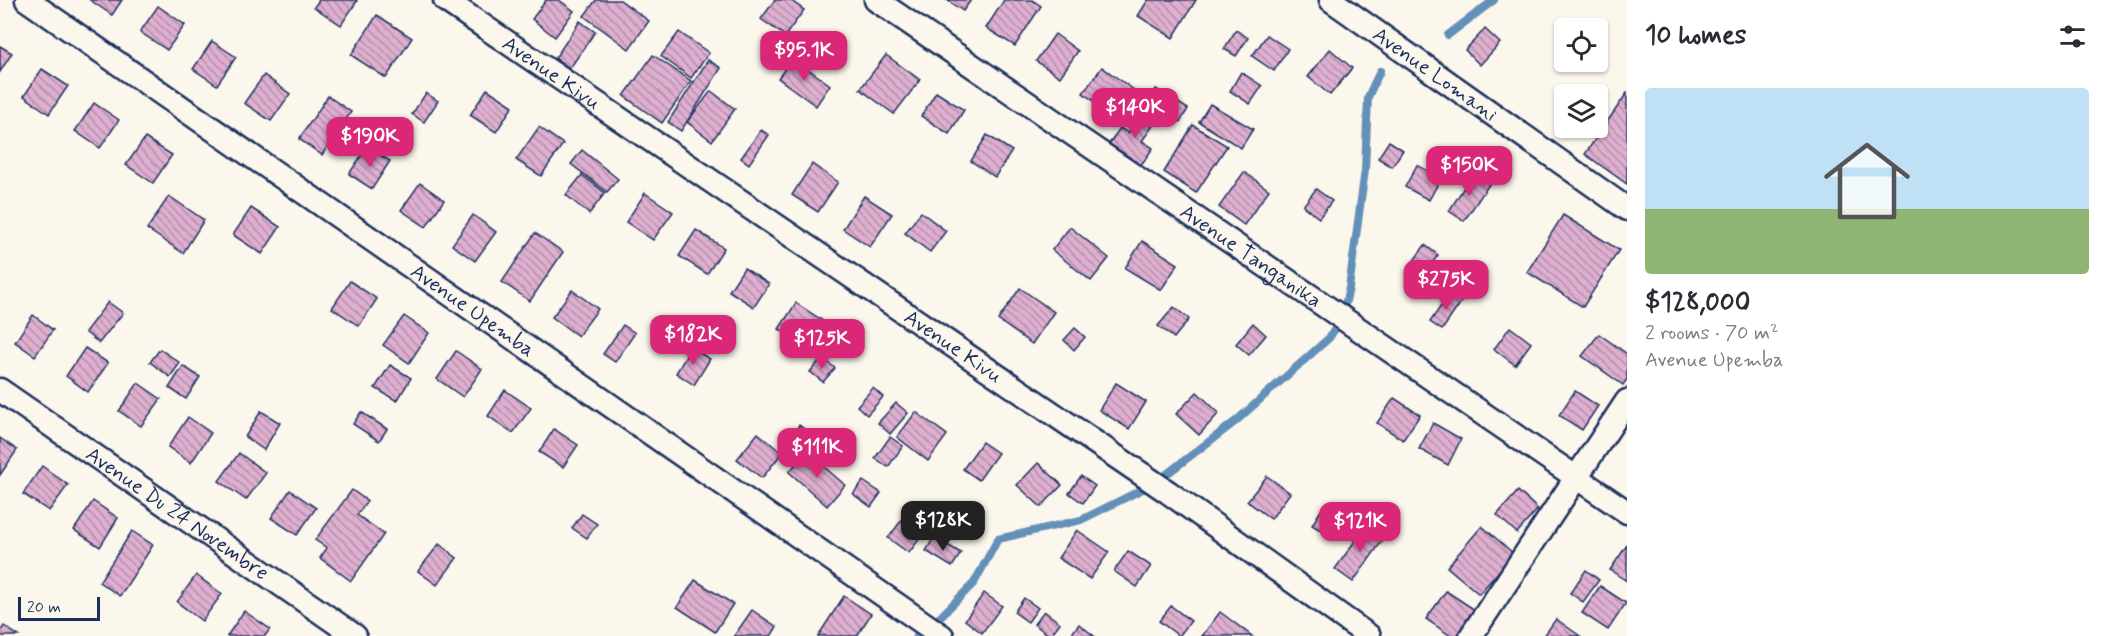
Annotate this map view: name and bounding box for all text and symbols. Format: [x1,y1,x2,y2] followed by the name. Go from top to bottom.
[1554,18,1608,138] map controls
[1554,18,1608,72] button: locate
[1645,19,1746,53] text: 10 homes
[2056,20,2089,53] icon: filters
[1367,21,1503,129] street label: Avenue Lomani
[496,30,606,117] street label: Avenue Kivu
[755,31,853,82] pin: $95.1K
[774,37,834,64] text: $95.1K
[1554,84,1608,138] button: layers
[1093,88,1177,139] pin: $140K
[1106,94,1164,121] text: $140K
[328,117,412,168] pin: $190K
[341,123,399,150] text: $190K
[1813,127,1921,235] icon: home
[1427,146,1511,197] pin: $150K
[1440,152,1498,179] text: $150K
[1174,198,1327,315] street label: Avenue Tanganika
[405,258,540,364] street label: Avenue Upemba
[1404,260,1488,311] pin: $275K
[1418,266,1474,293] text: $275K
[1645,286,1750,320] text: $128,000
[898,303,1007,390] street label: Avenue Kivu
[651,315,735,366] pin: $182K
[780,319,864,370] pin: $125K
[1645,320,1779,347] text: 2 rooms · 70 m²
[664,321,722,348] text: $182K
[794,325,850,352] text: $125K
[1645,347,1783,374] text: Avenue Upemba
[775,428,859,479] pin: $111K
[791,434,843,461] text: $111K
[80,441,274,587] street label: Avenue Du 24 Novembre
[901,501,985,552] pin: $128K
[1318,502,1402,553] pin: $121K
[915,507,971,534] text: $128K
[1333,508,1387,535] text: $121K
[18,594,100,622] scale bar
[27,597,61,618] text: 20 m

